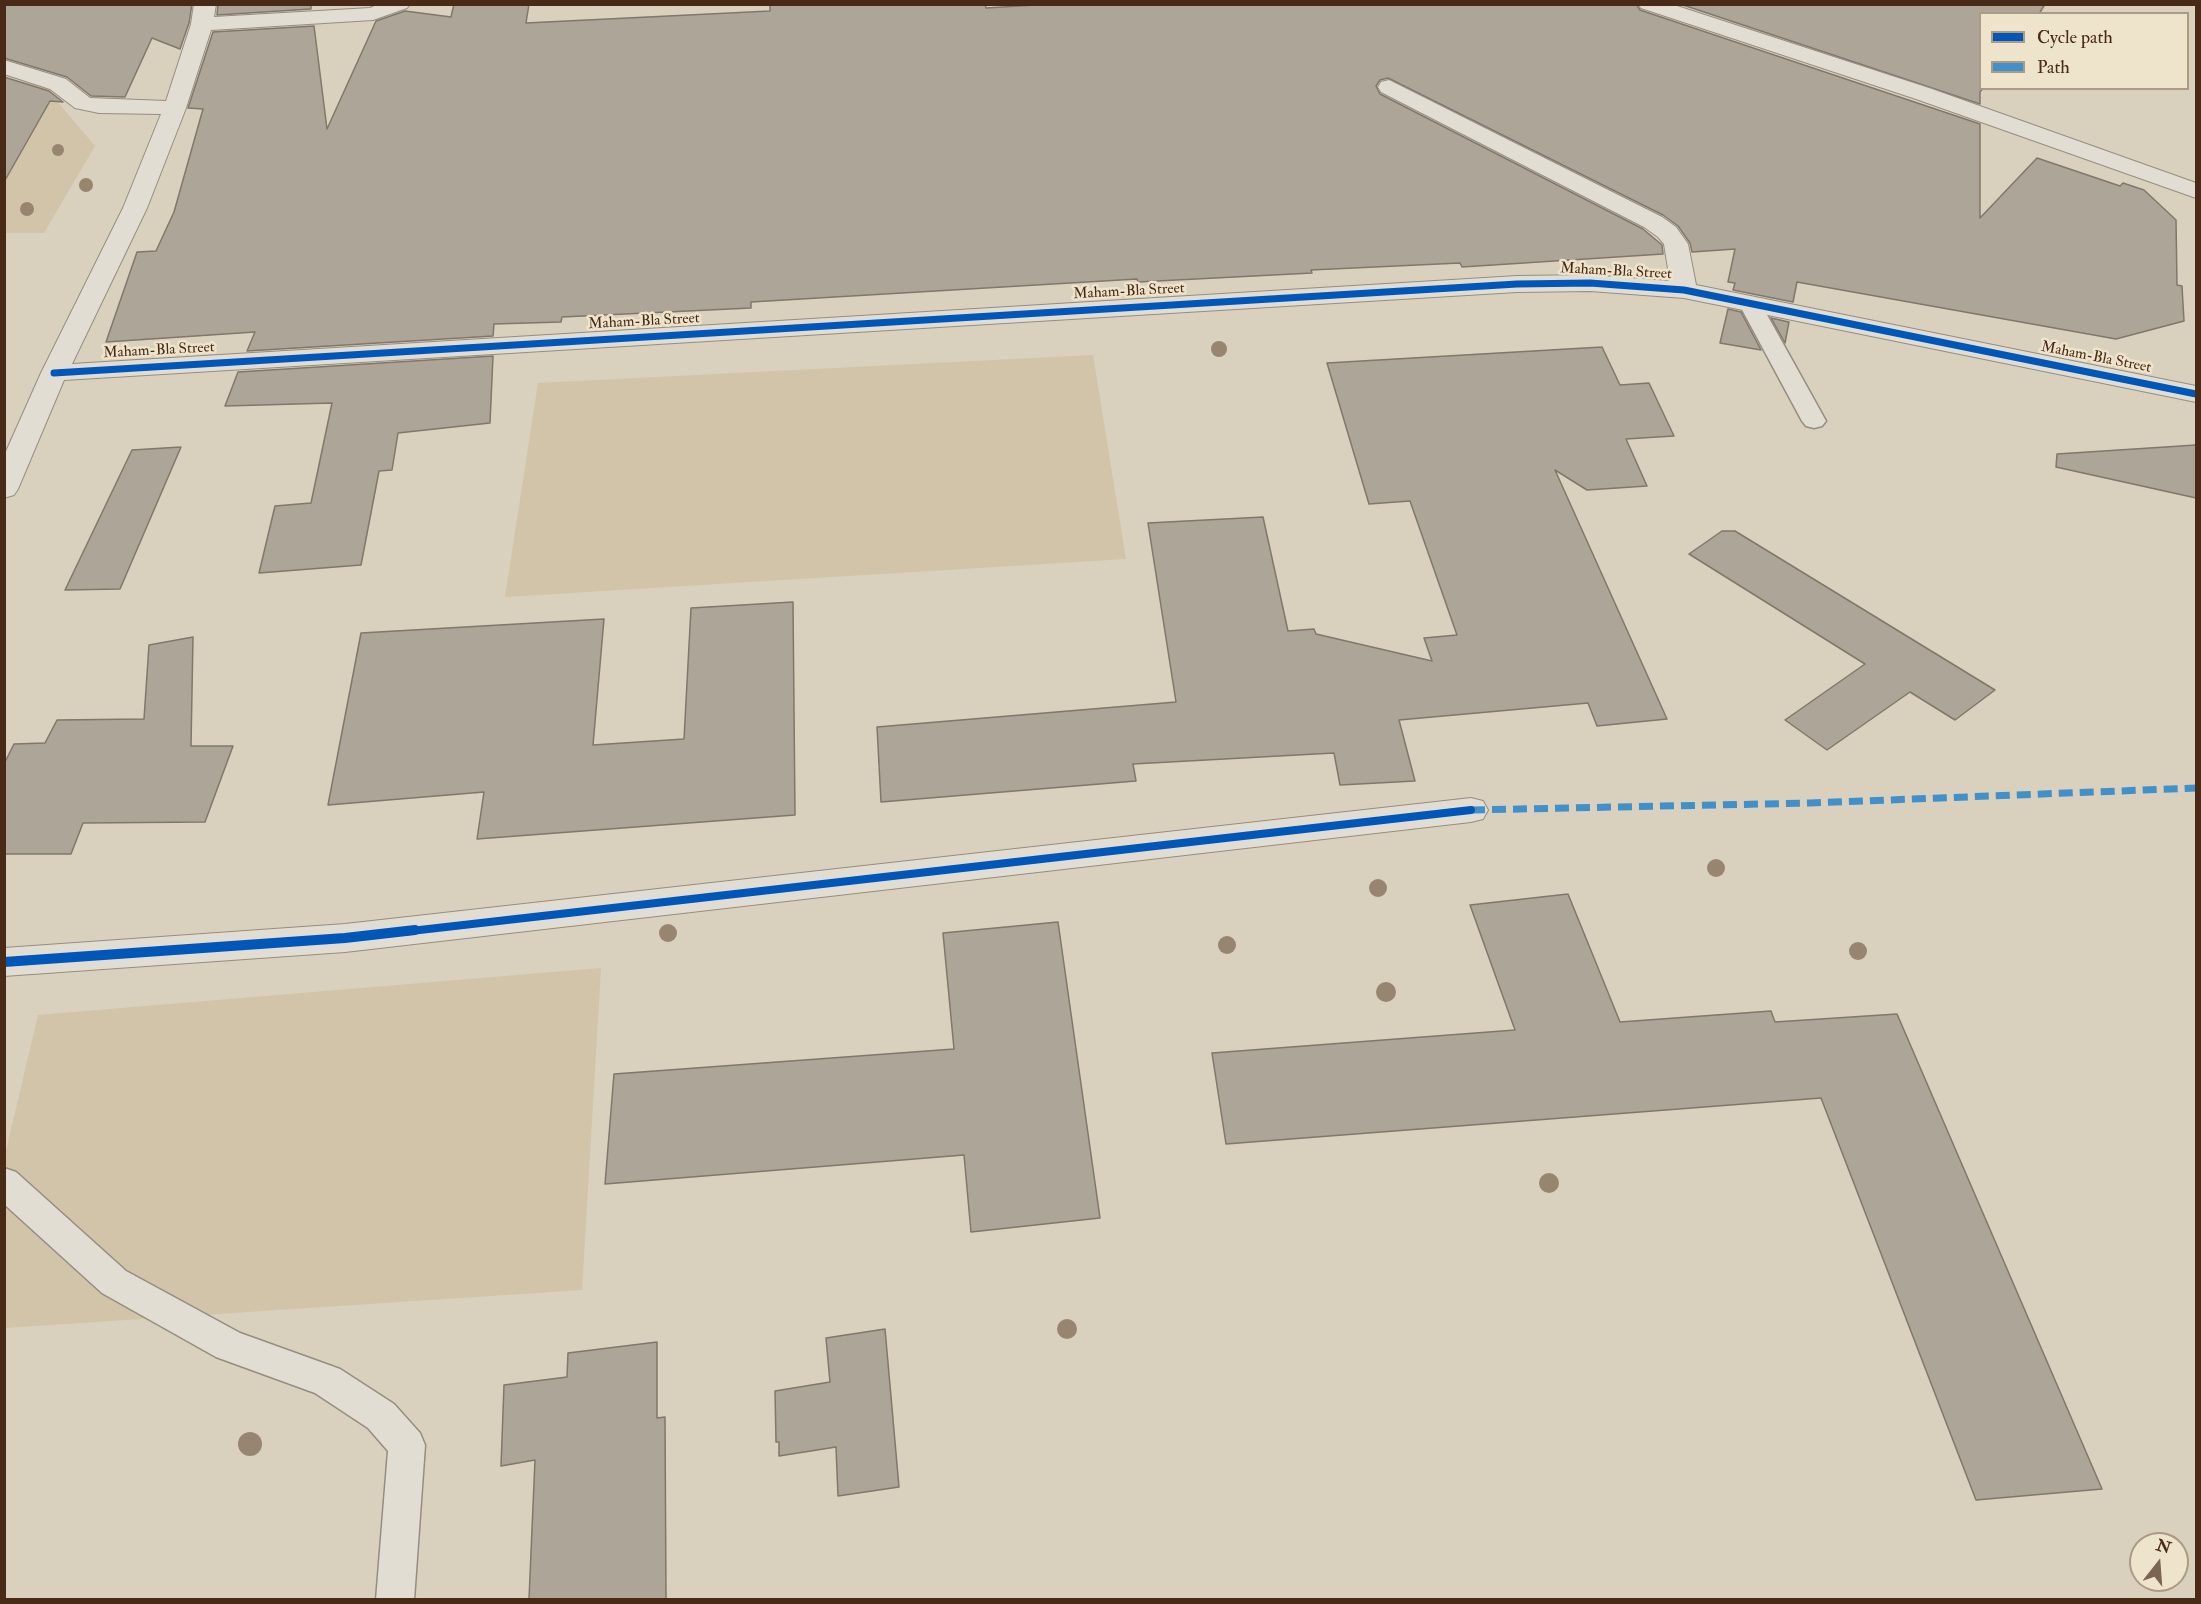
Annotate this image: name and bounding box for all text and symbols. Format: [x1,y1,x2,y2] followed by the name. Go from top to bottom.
[1979,12,2189,90] legend
[2037,26,2113,49] text: Cycle path
[2037,56,2070,79] text: Path
[1560,260,1672,284] street label: Maham-Bla Street
[1073,280,1185,304] street label: Maham-Bla Street
[588,310,700,334] street label: Maham-Bla Street
[103,339,215,363] street label: Maham-Bla Street
[2039,339,2153,377] street label: Maham-Bla Street
[2129,1532,2189,1592] north arrow
[2154,1535,2173,1558] text: N

